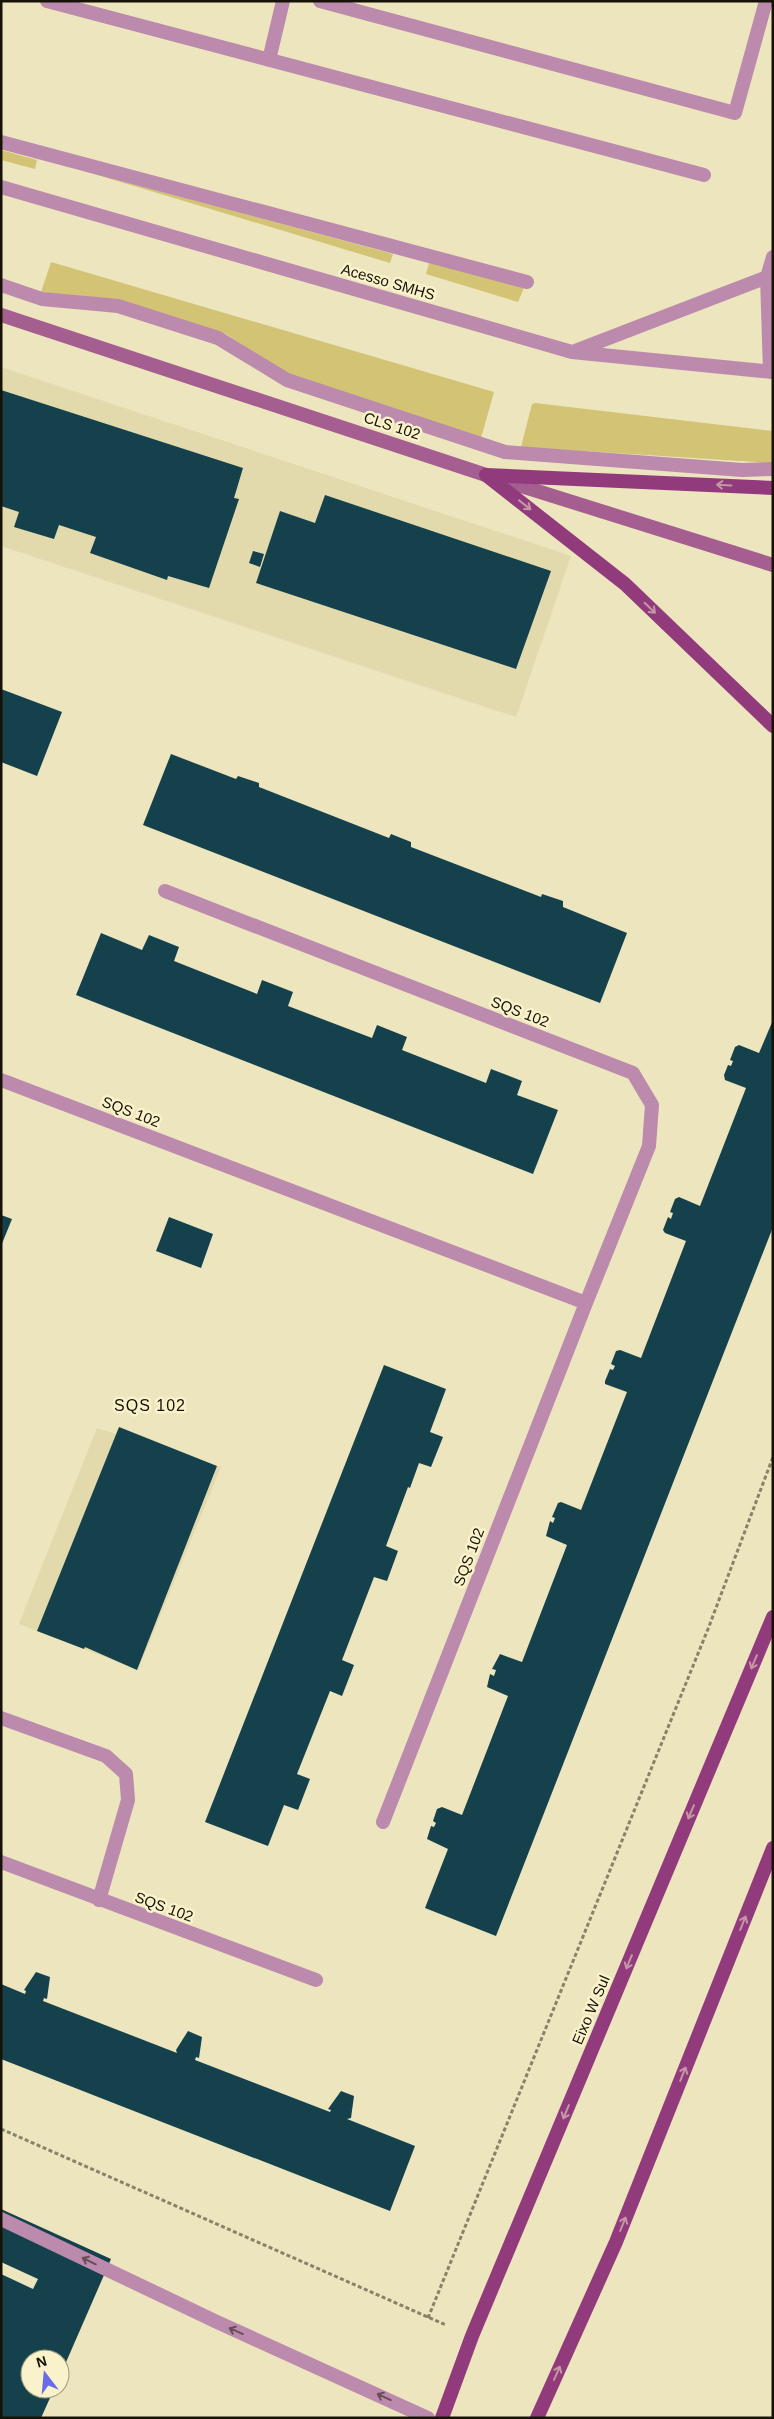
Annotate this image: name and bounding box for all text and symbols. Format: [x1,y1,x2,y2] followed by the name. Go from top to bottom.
[339,260,437,303] street label: Acesso SMHS
[362,408,423,443] street label: CLS 102
[716,481,732,490] one-way arrow
[518,499,531,510] one-way arrow
[644,601,656,613] one-way arrow
[489,993,552,1030] street label: SQS 102
[100,1093,163,1130] street label: SQS 102
[114,1397,186,1414] district label: SQS 102
[450,1525,487,1588] street label: SQS 102
[749,1654,759,1669] one-way arrow
[686,1804,696,1819] one-way arrow
[133,1888,196,1925] street label: SQS 102
[739,1915,748,1931] one-way arrow
[623,1954,633,1969] one-way arrow
[568,1973,613,2047] street label: Eixo W Sul
[679,2066,688,2082] one-way arrow
[561,2104,570,2119] one-way arrow
[619,2217,628,2232] one-way arrow
[82,2256,97,2265] one-way arrow
[229,2325,244,2335] one-way arrow
[20,2349,70,2399] north arrow
[34,2352,48,2371] text: N
[553,2366,563,2381] one-way arrow
[377,2392,392,2402] one-way arrow

